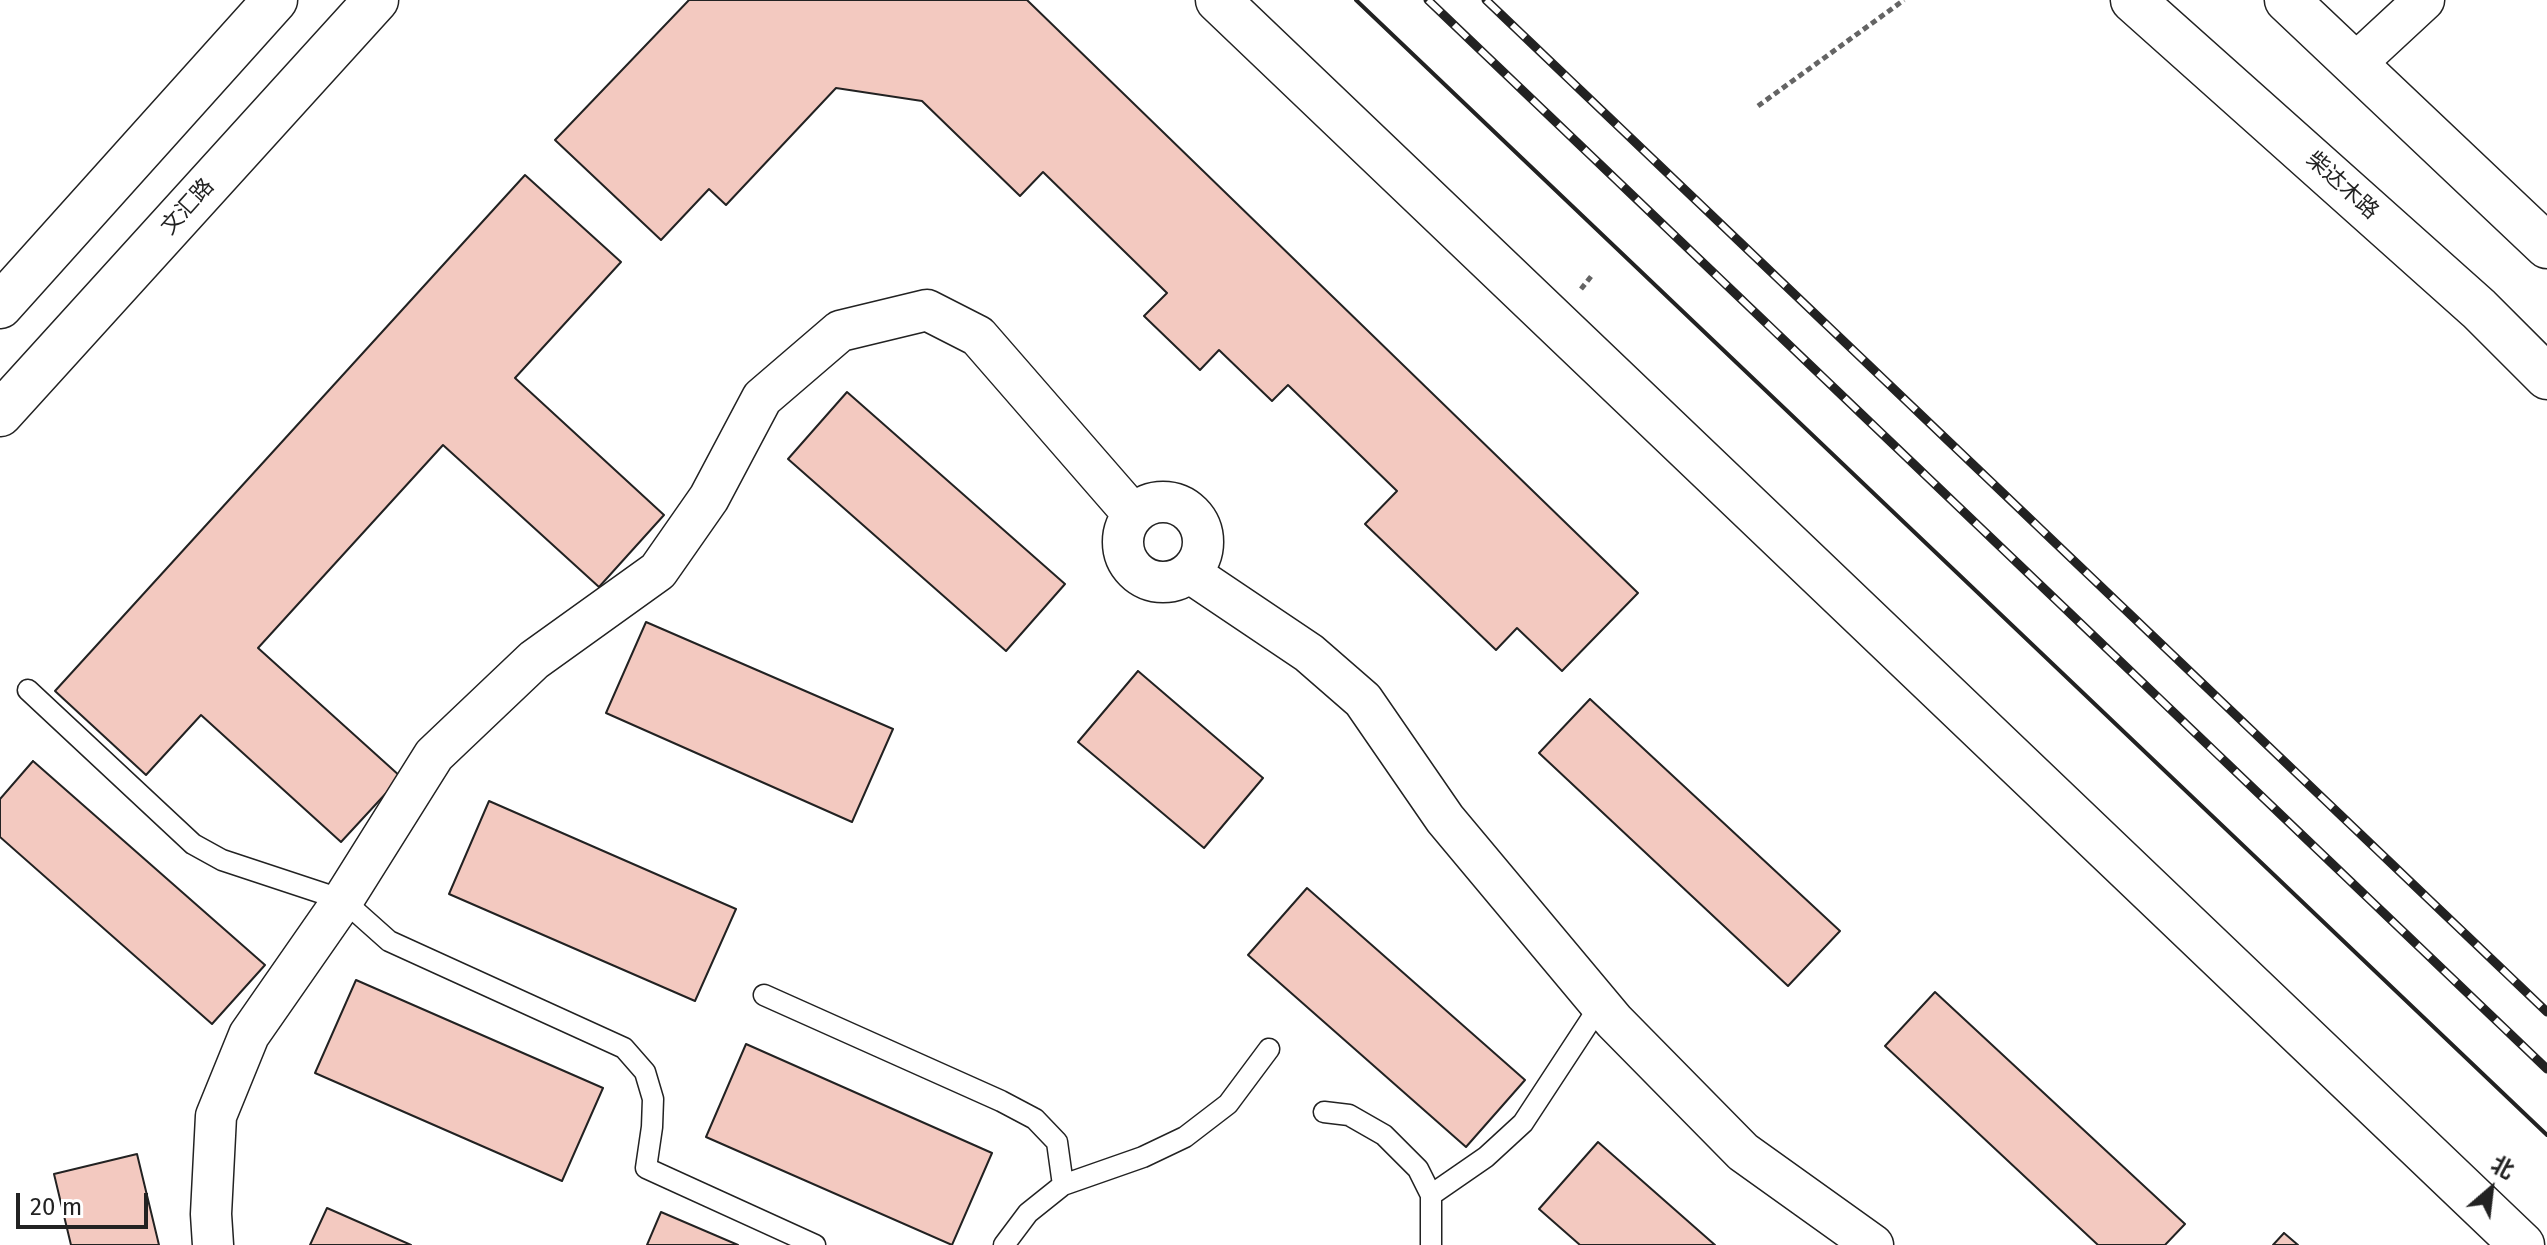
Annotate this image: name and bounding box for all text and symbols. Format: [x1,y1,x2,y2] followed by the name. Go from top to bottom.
[2300,147,2384,225] street label: 柴达木路
[156,174,220,240] street label: 文汇路
[2451,1149,2531,1229] north arrow
[2486,1150,2519,1184] text: 北
[20,1177,152,1227] scale bar
[30,1193,82,1221] text: 20 m

